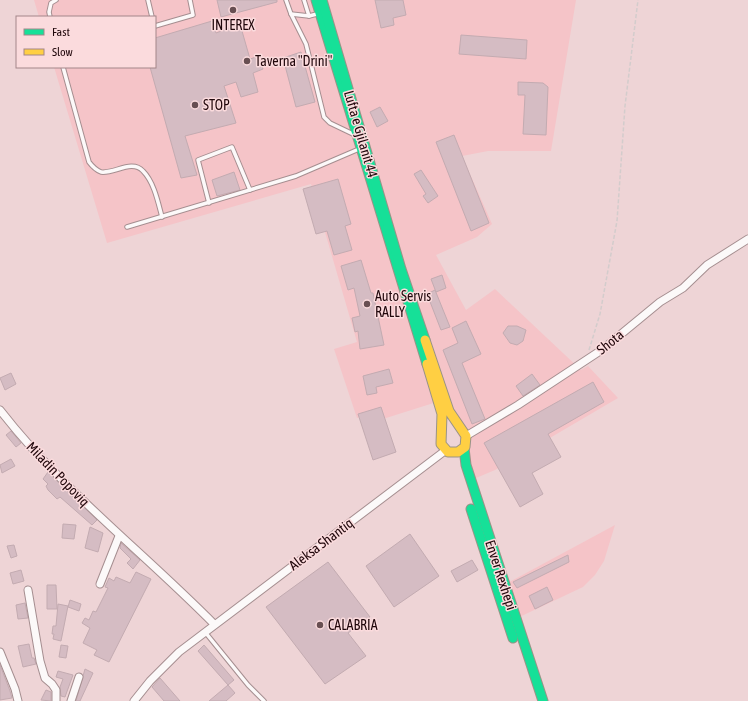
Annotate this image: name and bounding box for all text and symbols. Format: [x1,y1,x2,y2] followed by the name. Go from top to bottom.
[228,5,238,15] marker: INTEREX
[16,16,156,68] legend
[211,17,255,33] place label: INTEREX
[52,25,70,39] text: Fast
[52,45,73,59] text: Slow
[255,53,333,69] place label: Taverna "Drini"
[242,56,252,66] marker: Taverna "Drini"
[341,89,381,180] street label: Lufta e Gjilanit 44
[203,97,230,113] place label: STOP
[190,100,200,110] marker: STOP
[375,288,431,320] place label: Auto Servis RALLY
[362,299,372,309] marker: Auto Servis RALLY
[593,326,627,358] street label: Shota
[23,438,93,510] street label: Miladin Popoviq
[286,515,356,573] street label: Aleksa Shantiq
[482,538,520,612] street label: Enver Rexhepi
[328,617,378,633] place label: CALABRIA
[315,620,325,630] marker: CALABRIA

